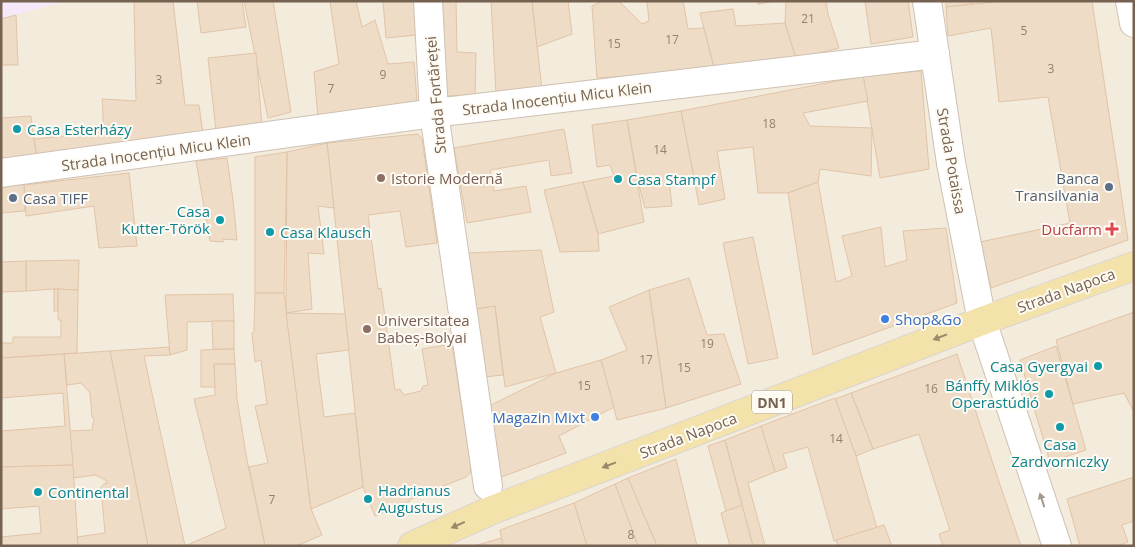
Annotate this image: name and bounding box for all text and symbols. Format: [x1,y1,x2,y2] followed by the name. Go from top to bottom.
[801,10,815,27] house number: 21
[1021,22,1028,39] house number: 5
[665,31,679,48] house number: 17
[420,35,450,155] street label: Strada Fortăreței
[607,35,621,52] house number: 15
[1048,60,1055,77] house number: 3
[380,66,387,83] house number: 9
[156,71,163,88] house number: 3
[461,76,653,120] street label: Strada Inocențiu Micu Klein
[328,80,335,97] house number: 7
[933,106,971,216] street label: Strada Potaissa
[762,115,776,132] house number: 18
[27,119,132,139] place label: Casa Esterházy
[11,123,23,135] marker: Casa Esterházy
[60,129,252,175] street label: Strada Inocențiu Micu Klein
[653,141,667,158] house number: 14
[391,168,503,188] place label: Istorie Modernă
[1015,168,1099,205] place label: Banca Transilvania
[628,169,716,189] place label: Casa Stampf
[375,172,387,184] marker: Istorie Modernă
[612,173,624,185] marker: Casa Stampf
[1103,181,1115,193] marker: Banca Transilvania
[23,188,88,208] place label: Casa TIFF
[7,192,19,204] marker: Casa TIFF
[121,201,210,238] place label: Casa Kutter-Török
[214,214,226,226] marker: Casa Kutter-Török
[1041,219,1102,239] place label: Ducfarm
[280,222,371,242] place label: Casa Klausch
[1106,223,1118,235] marker: Ducfarm
[264,226,276,238] marker: Casa Klausch
[1014,263,1118,317] street label: Strada Napoca
[895,309,961,329] place label: Shop&Go
[377,310,470,347] place label: Universitatea Babeș-Bolyai
[879,313,891,325] marker: Shop&Go
[361,323,373,335] marker: Universitatea Babeș-Bolyai
[932,333,947,341] one-way arrow
[700,335,714,352] house number: 19
[639,351,653,368] house number: 17
[990,356,1088,376] place label: Casa Gyergyai
[677,359,691,376] house number: 15
[1092,360,1104,372] marker: Casa Gyergyai
[945,375,1039,412] place label: Bánffy Miklós Operastúdió
[577,377,591,394] house number: 15
[924,380,938,397] house number: 16
[1043,388,1055,400] marker: Bánffy Miklós Operastúdió
[752,391,792,414] road number: DN1
[492,407,585,427] place label: Magazin Mixt
[636,407,740,463] street label: Strada Napoca
[589,411,601,423] marker: Magazin Mixt
[1054,421,1066,433] marker: Casa Zardvorniczky
[829,430,843,447] house number: 14
[1011,434,1109,471] place label: Casa Zardvorniczky
[601,461,616,469] one-way arrow
[378,480,450,517] place label: Hadrianus Augustus
[48,482,129,502] place label: Continental
[32,486,44,498] marker: Continental
[269,491,276,508] house number: 7
[1037,492,1045,507] one-way arrow
[362,493,374,505] marker: Hadrianus Augustus
[451,522,465,530] one-way arrow
[628,526,635,543] house number: 8

